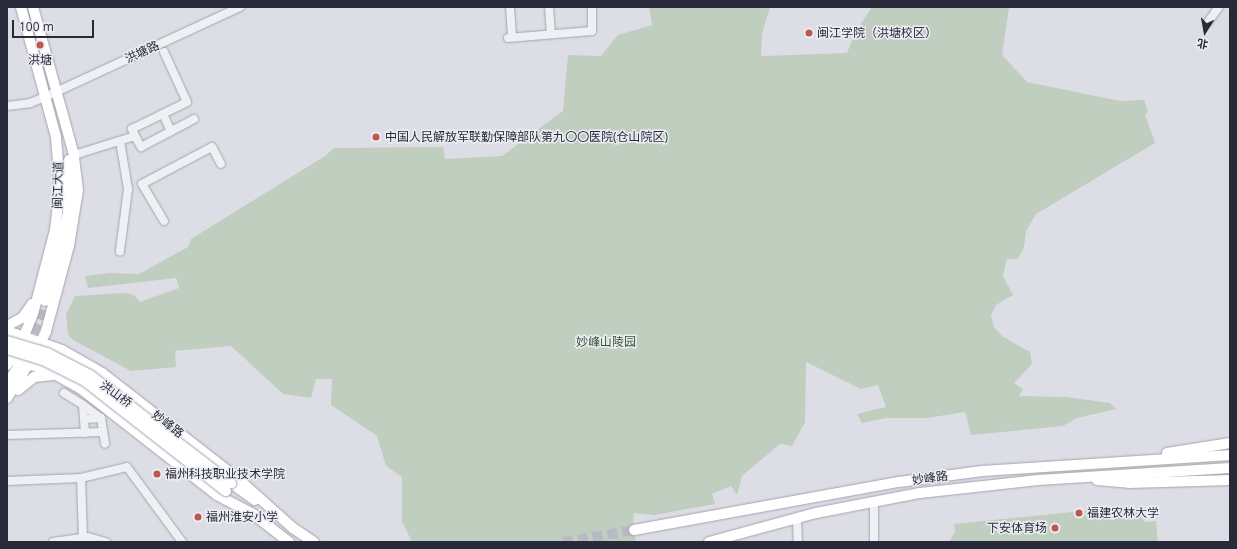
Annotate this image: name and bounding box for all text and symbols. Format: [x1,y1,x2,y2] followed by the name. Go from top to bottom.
[14,12,96,38] scale bar
[1185,12,1225,52] north arrow
[19,18,54,35] text: 100 m
[817,26,937,40] place label: 闽江学院（洪塘校区）
[804,28,814,38] marker: 闽江学院（洪塘校区）
[1196,36,1209,53] text: 北
[123,38,161,66] street label: 洪塘路
[34,39,46,51] marker: 洪塘
[28,53,52,67] place label: 洪塘
[385,130,668,144] place label: 中国人民解放军联勤保障部队第九〇〇医院(仓山院区)
[370,131,382,143] marker: 中国人民解放军联勤保障部队第九〇〇医院(仓山院区)
[50,161,66,209] street label: 闽江大道
[576,335,636,349] park label: 妙峰山陵园
[97,378,135,410] street label: 洪山桥
[149,407,187,441] street label: 妙峰路
[165,467,285,481] place label: 福州科技职业技术学院
[911,468,949,488] street label: 妙峰路
[152,469,162,479] marker: 福州科技职业技术学院
[1087,506,1159,520] place label: 福建农林大学
[1074,508,1084,518] marker: 福建农林大学
[206,510,278,524] place label: 福州淮安小学
[193,512,203,522] marker: 福州淮安小学
[987,521,1047,535] place label: 下安体育场
[1050,523,1060,533] marker: 下安体育场

